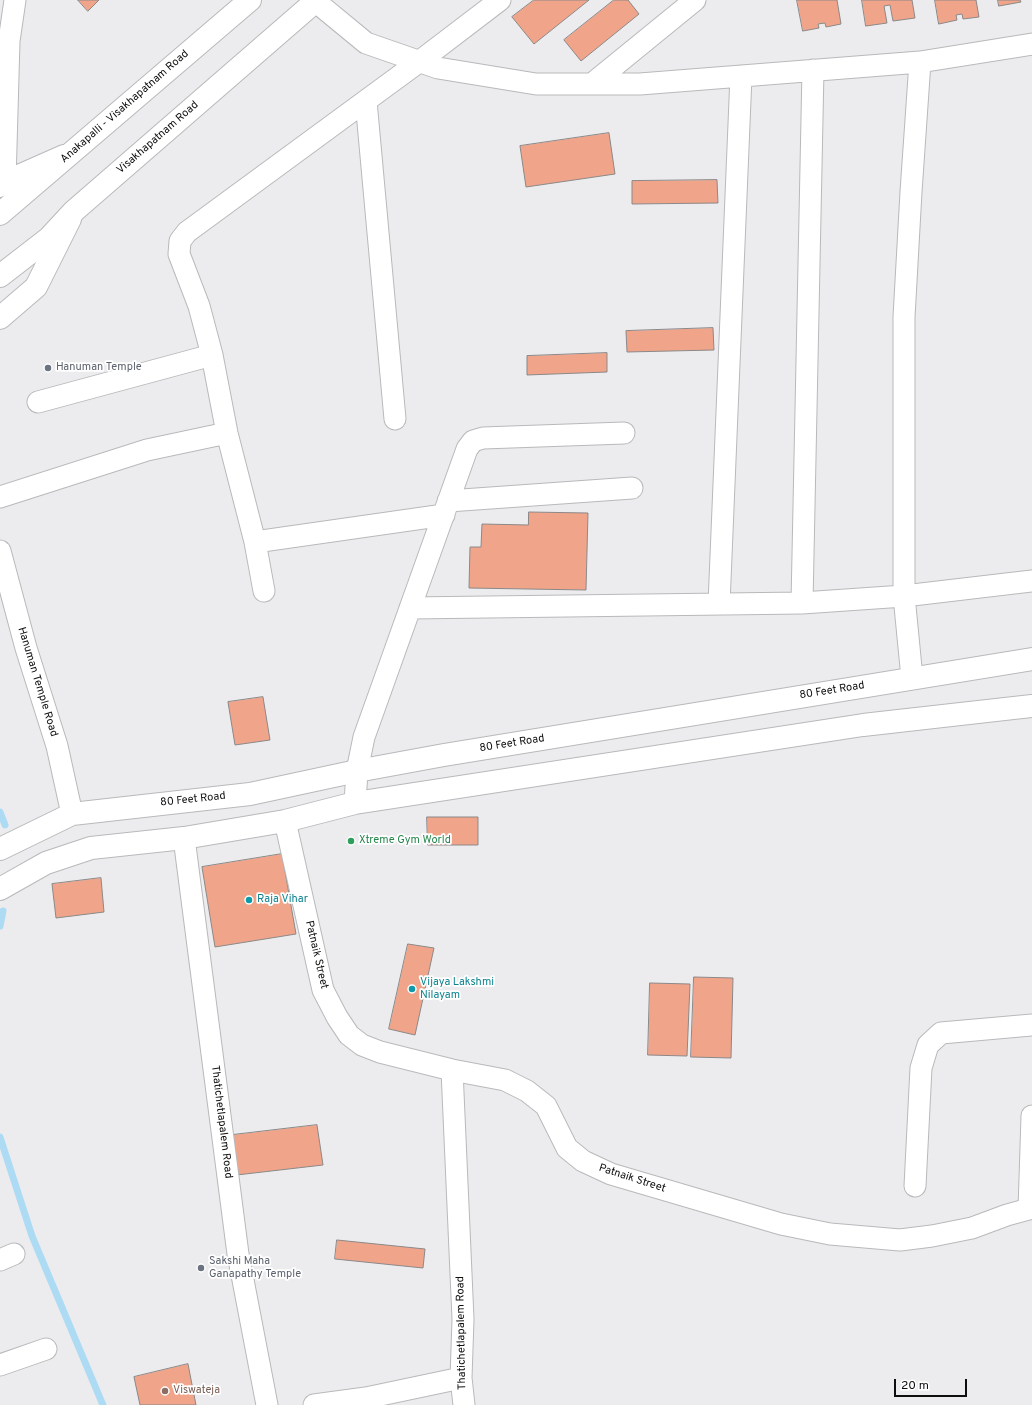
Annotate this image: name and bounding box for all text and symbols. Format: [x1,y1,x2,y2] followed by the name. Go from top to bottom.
[58,48,192,166] street label: Anakapalli - Visakhapatnam Road
[114,99,202,177] street label: Visakhapatnam Road
[56,361,142,375] place label: Hanuman Temple
[43,363,53,373] marker: Hanuman Temple
[14,626,60,738] street label: Hanuman Temple Road
[799,679,865,703] street label: 80 Feet Road
[479,732,545,756] street label: 80 Feet Road
[160,790,226,810] street label: 80 Feet Road
[359,834,451,848] place label: Xtreme Gym World
[346,836,356,846] marker: Xtreme Gym World
[257,893,308,907] place label: Raja Vihar
[244,895,254,905] marker: Raja Vihar
[302,920,330,990] street label: Patnaik Street
[420,976,494,1002] place label: Vijaya Lakshmi Nilayam
[407,984,417,994] marker: Vijaya Lakshmi Nilayam
[208,1065,234,1179] street label: Thatichetlapalem Road
[597,1162,667,1196] street label: Patnaik Street
[209,1255,301,1281] place label: Sakshi Maha Ganapathy Temple
[196,1263,206,1273] marker: Sakshi Maha Ganapathy Temple
[454,1276,470,1390] street label: Thatichetlapalem Road
[896,1371,969,1397] scale bar
[901,1378,929,1394] text: 20 m
[173,1384,220,1398] place label: Viswateja
[160,1386,170,1396] marker: Viswateja

